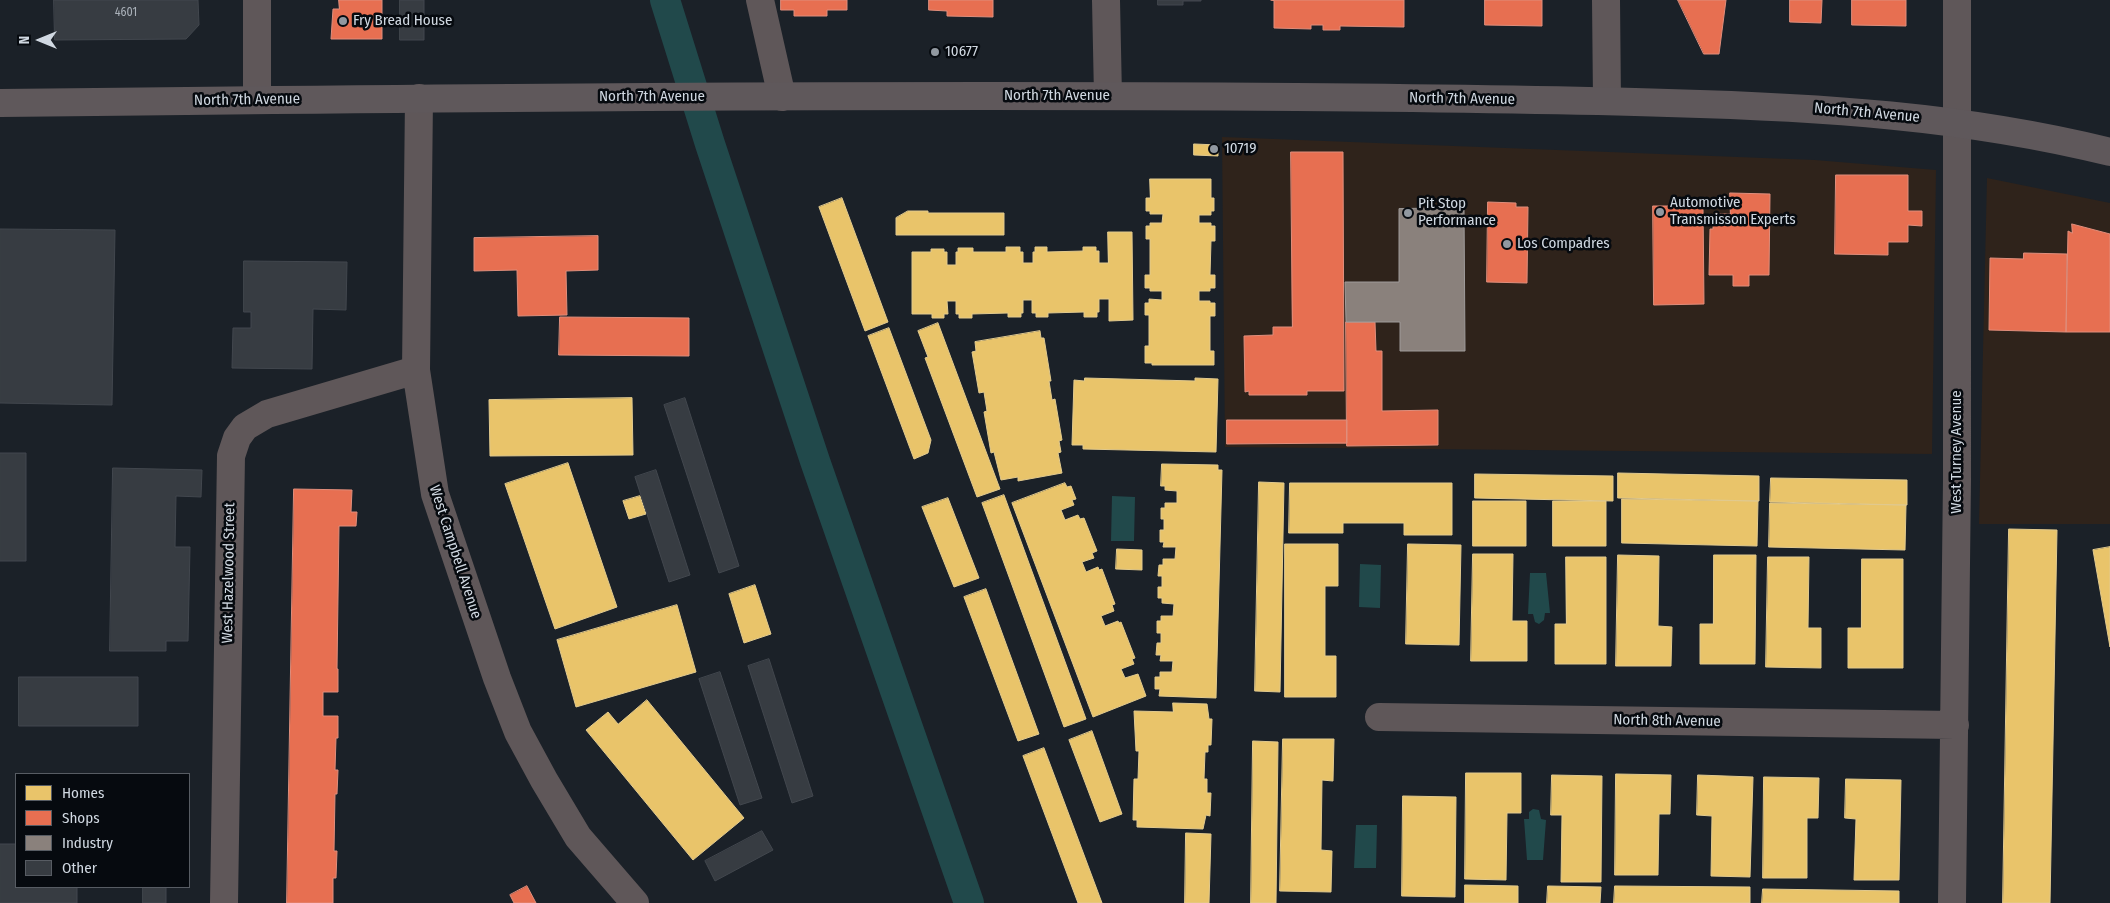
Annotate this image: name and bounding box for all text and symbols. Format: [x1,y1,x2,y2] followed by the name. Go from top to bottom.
[115,6,137,20] house number: 4601
[353,12,452,30] place label: Fry Bread House
[15,15,65,65] north arrow
[337,15,349,27] marker: Fry Bread House
[16,36,33,44] text: N
[945,43,978,61] place label: 10677
[929,46,941,58] marker: 10677
[1004,87,1110,105] street label: North 7th Avenue
[599,88,705,106] street label: North 7th Avenue
[1409,89,1515,109] street label: North 7th Avenue
[194,90,300,110] street label: North 7th Avenue
[1813,99,1921,127] street label: North 7th Avenue
[1224,140,1256,158] place label: 10719
[1208,143,1220,155] marker: 10719
[1670,194,1796,229] place label: Automotive Transmisson Experts
[1418,195,1496,230] place label: Pit Stop Performance
[1654,206,1666,218] marker: Automotive Transmisson Experts
[1402,207,1414,219] marker: Pit Stop Performance
[1517,235,1610,253] place label: Los Compadres
[1501,238,1513,250] marker: Los Compadres
[1948,390,1966,514] street label: West Turney Avenue
[425,483,485,621] street label: West Campbell Avenue
[219,502,239,644] street label: West Hazelwood Street
[1613,711,1721,731] street label: North 8th Avenue
[15,773,190,888] legend
[62,784,104,802] text: Homes
[62,809,100,827] text: Shops
[62,834,113,852] text: Industry
[62,859,97,877] text: Other

